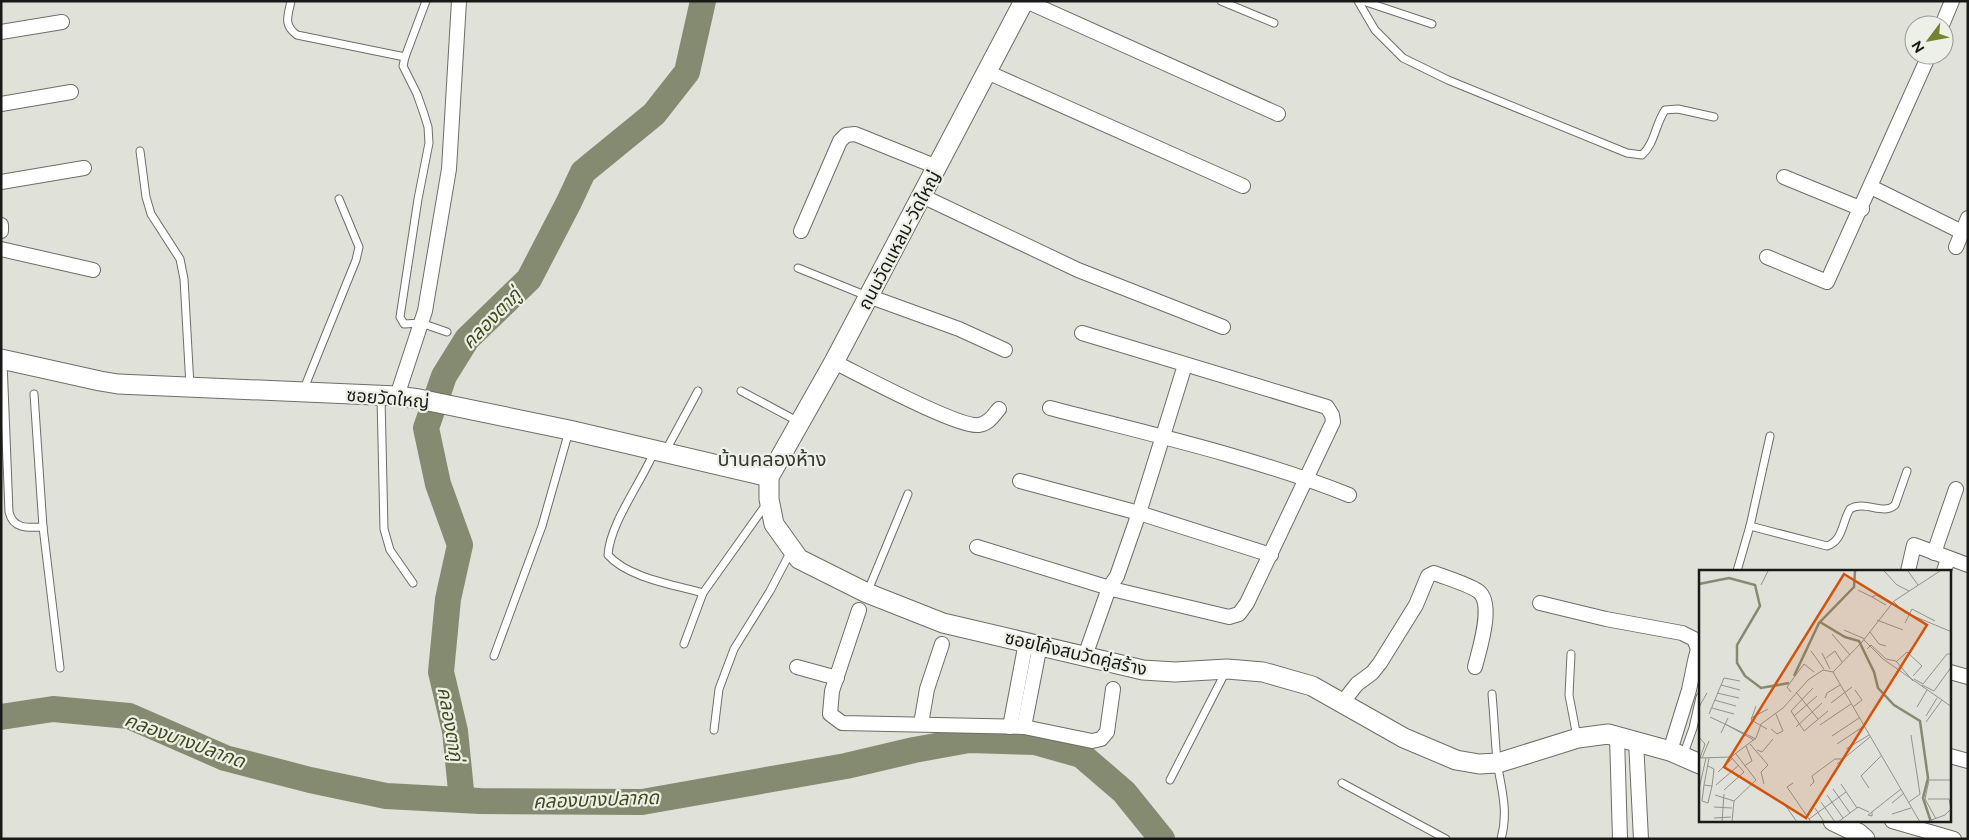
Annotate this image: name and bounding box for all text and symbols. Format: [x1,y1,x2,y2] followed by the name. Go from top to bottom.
[1904,15,1954,65] north arrow
[1908,38,1928,56] text: N
[853,167,945,313] street label: ถนนวัดแหลม-วัดใหญ่
[457,281,528,354] water label: คลองตาภู่
[346,384,430,412] street label: ซอยวัดใหญ่
[718,447,826,471] district label: บ้านคลองห้าง
[1699,570,1952,822] inset map
[1002,626,1149,682] street label: ซอยโค้งสนวัดคู่สร้าง
[432,685,469,766] water label: คลองตาภู่
[122,708,249,772] water label: คลองบางปลากด
[533,786,661,812] water label: คลองบางปลากด

